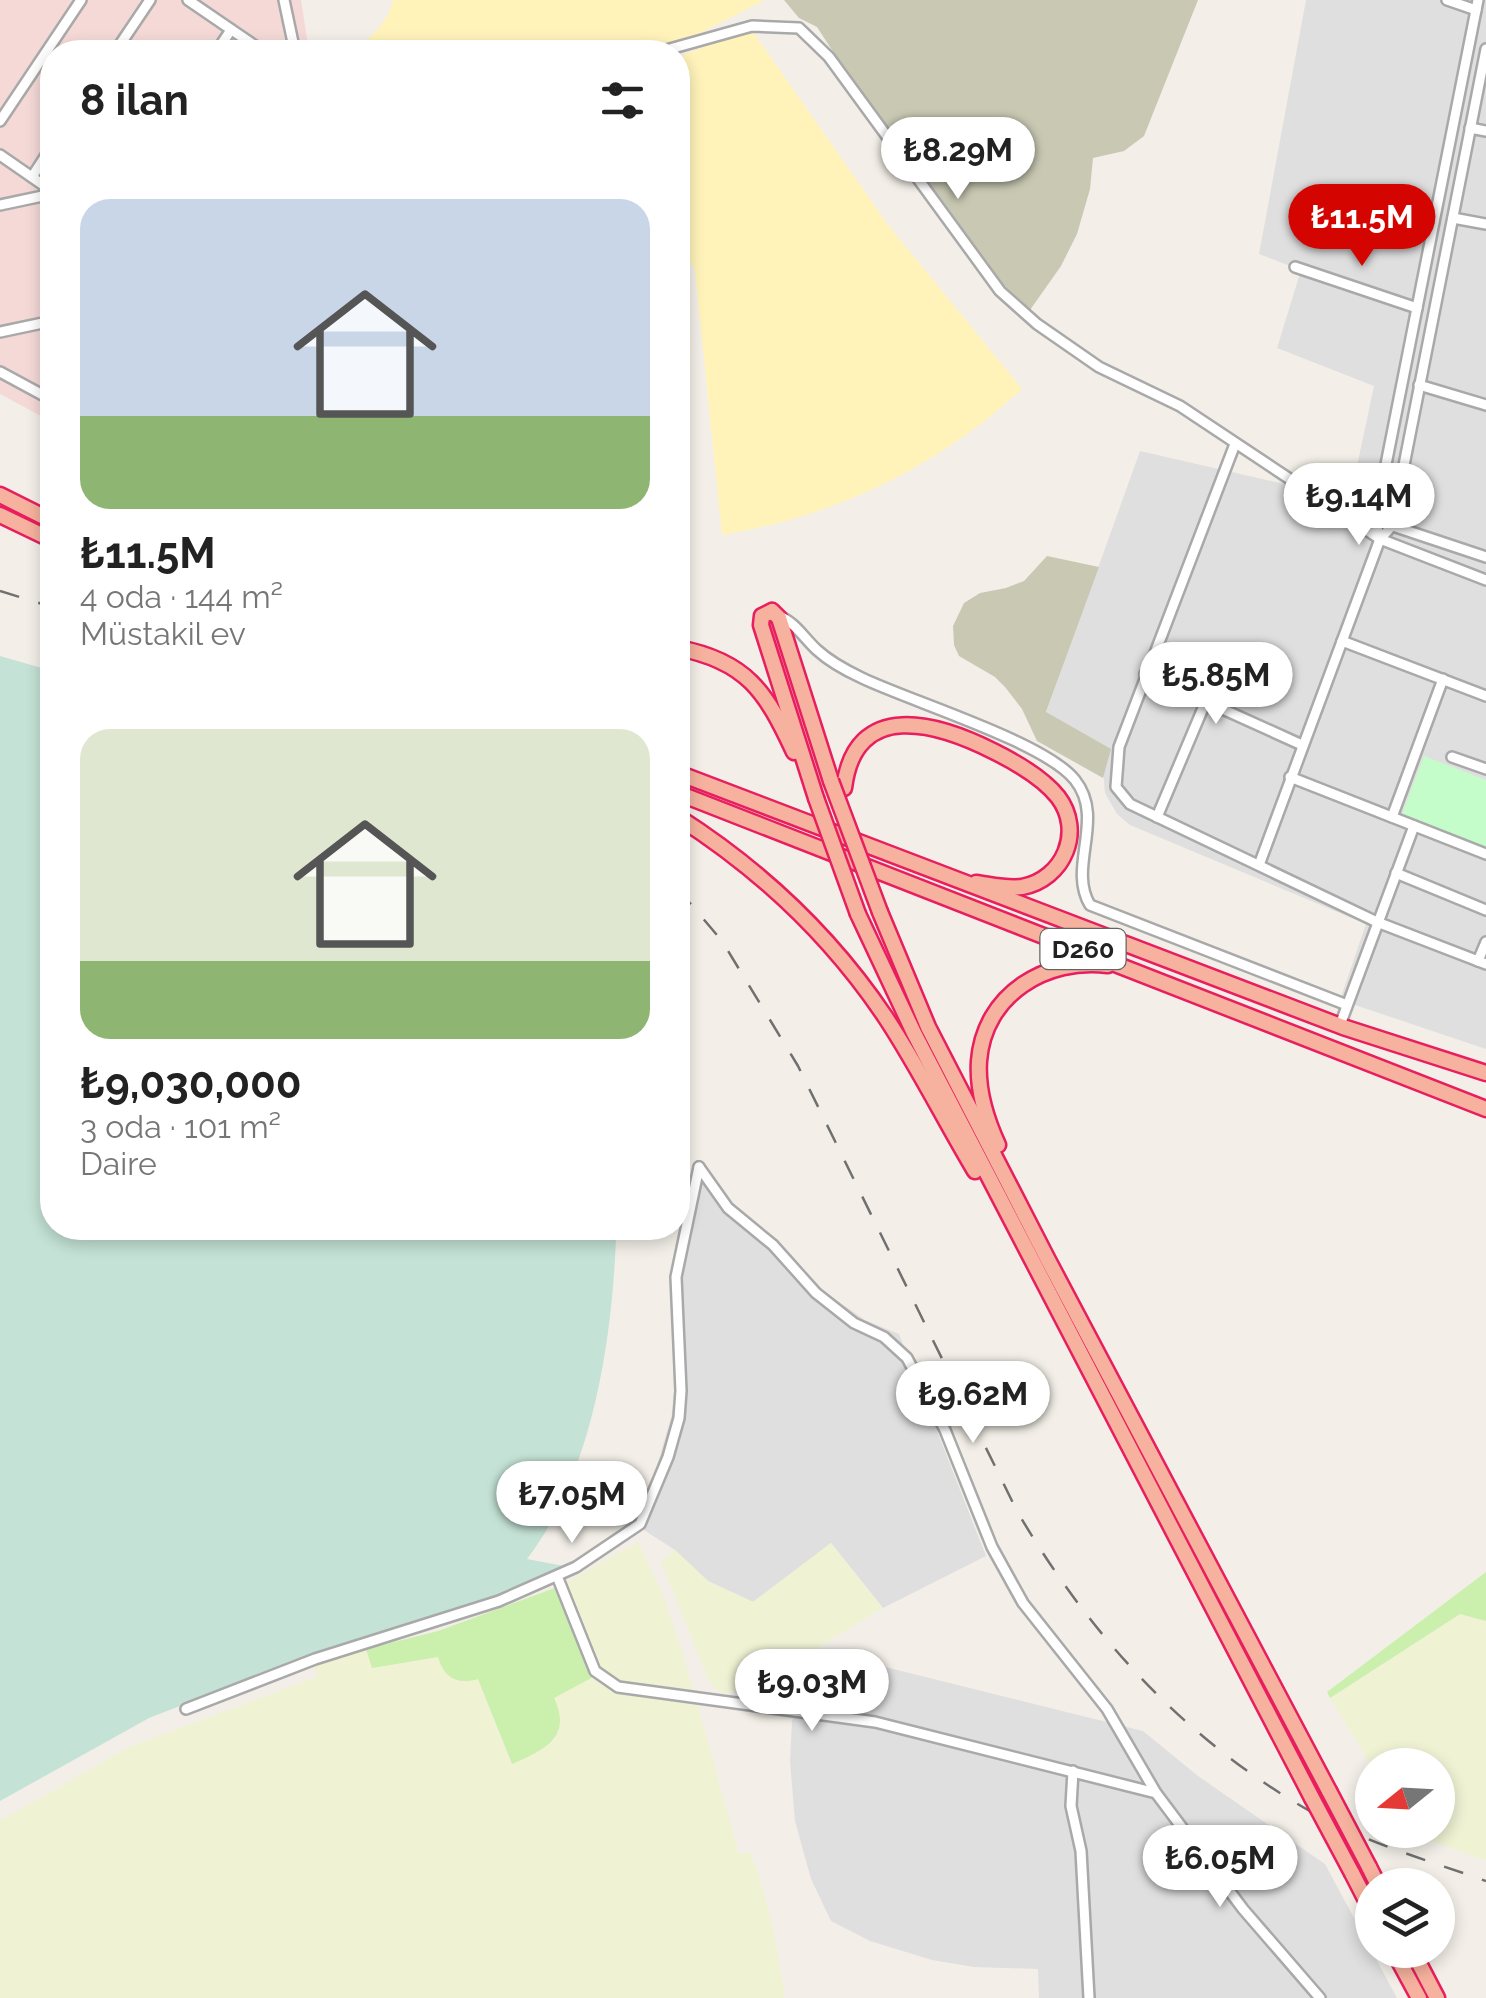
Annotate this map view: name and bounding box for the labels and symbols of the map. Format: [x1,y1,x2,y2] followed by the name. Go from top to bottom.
[877,117,1039,202] pin: ₺8.29M
[1281,184,1443,269] pin: ₺11.5M
[1278,463,1440,548] pin: ₺9.14M
[1135,642,1297,727] pin: ₺5.85M
[1040,929,1126,969] road number: D260
[892,1361,1054,1446] pin: ₺9.62M
[491,1461,653,1546] pin: ₺7.05M
[731,1649,893,1734] pin: ₺9.03M
[1355,1748,1455,1848] north arrow
[1139,1825,1301,1910] pin: ₺6.05M

